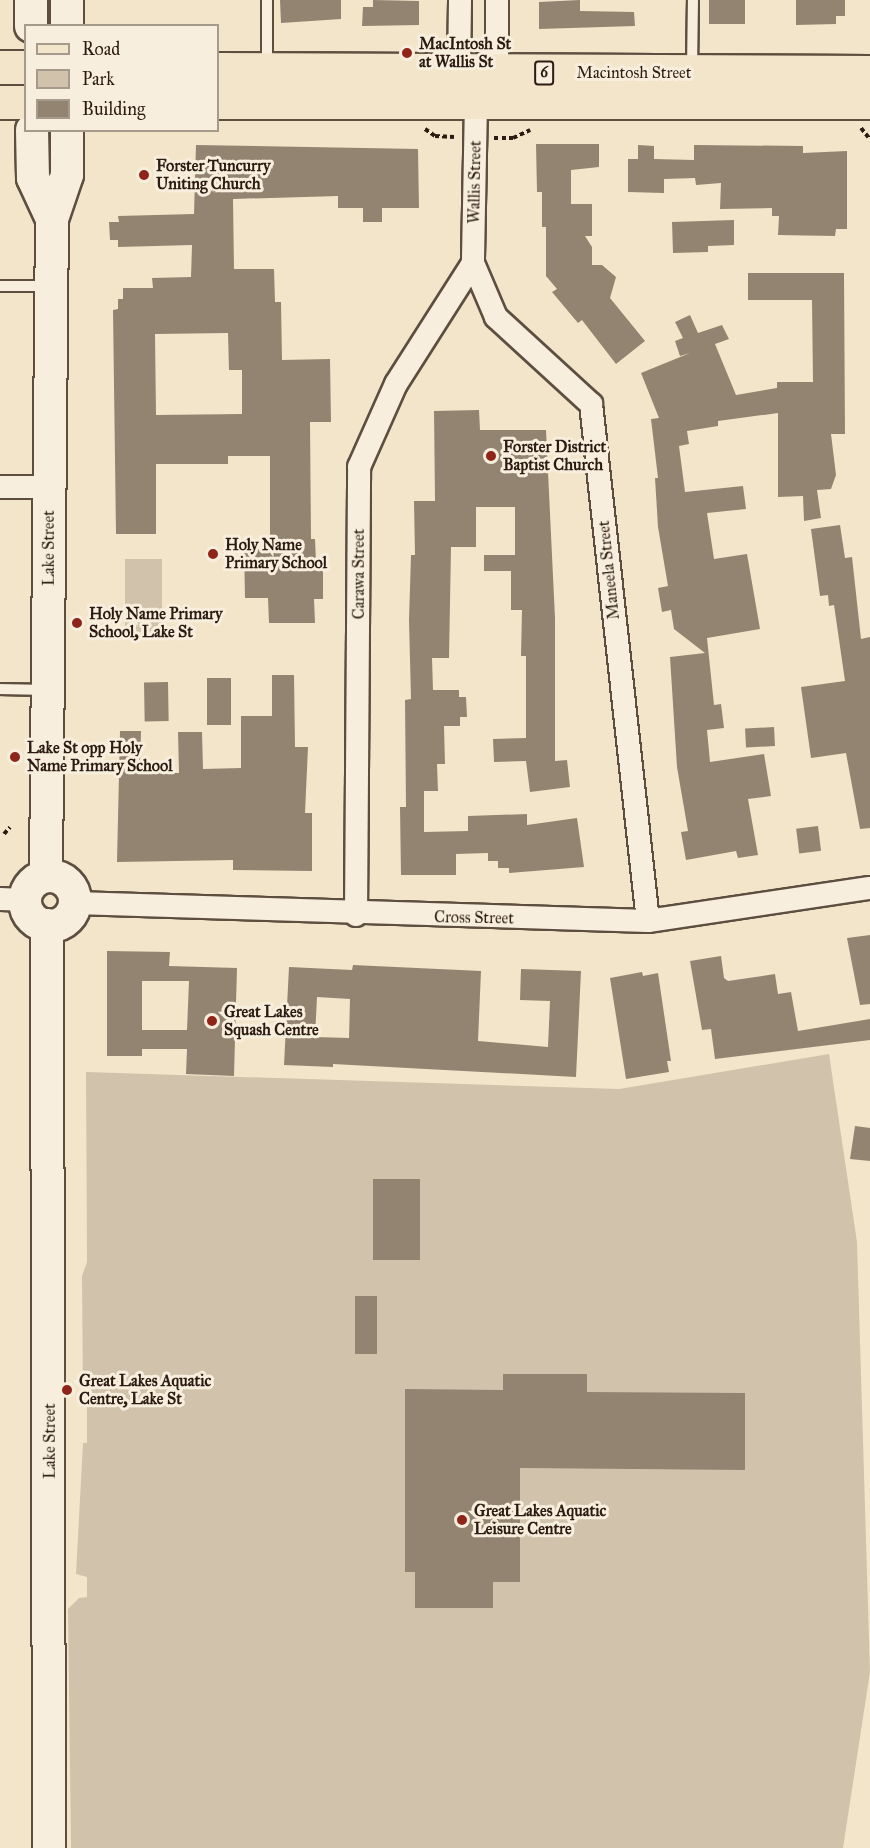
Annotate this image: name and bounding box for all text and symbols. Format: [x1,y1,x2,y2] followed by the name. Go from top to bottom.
[24,24,219,132] legend
[419,34,511,72] place label: MacIntosh St at Wallis St
[82,38,120,60] text: Road
[400,46,414,60] marker: MacIntosh St at Wallis St
[534,61,554,85] road number: 6
[577,63,691,83] street label: Macintosh Street
[82,68,115,90] text: Park
[82,98,145,120] text: Building
[465,140,485,224] street label: Wallis Street
[156,156,271,194] place label: Forster Tuncurry Uniting Church
[137,168,151,182] marker: Forster Tuncurry Uniting Church
[503,437,606,475] place label: Forster District Baptist Church
[484,449,498,463] marker: Forster District Baptist Church
[39,510,59,586] street label: Lake Street
[594,520,624,620] street label: Maneela Street
[349,529,369,619] street label: Carawa Street
[225,535,327,573] place label: Holy Name Primary School
[206,547,220,561] marker: Holy Name Primary School
[89,604,222,642] place label: Holy Name Primary School, Lake St
[70,616,84,630] marker: Holy Name Primary School, Lake St
[27,738,172,776] place label: Lake St opp Holy Name Primary School
[8,750,22,764] marker: Lake St opp Holy Name Primary School
[434,908,514,928] street label: Cross Street
[224,1002,319,1040] place label: Great Lakes Squash Centre
[205,1014,219,1028] marker: Great Lakes Squash Centre
[79,1371,211,1409] place label: Great Lakes Aquatic Centre, Lake St
[60,1383,74,1397] marker: Great Lakes Aquatic Centre, Lake St
[40,1403,60,1479] street label: Lake Street
[474,1501,606,1539] place label: Great Lakes Aquatic Leisure Centre
[455,1513,469,1527] marker: Great Lakes Aquatic Leisure Centre

